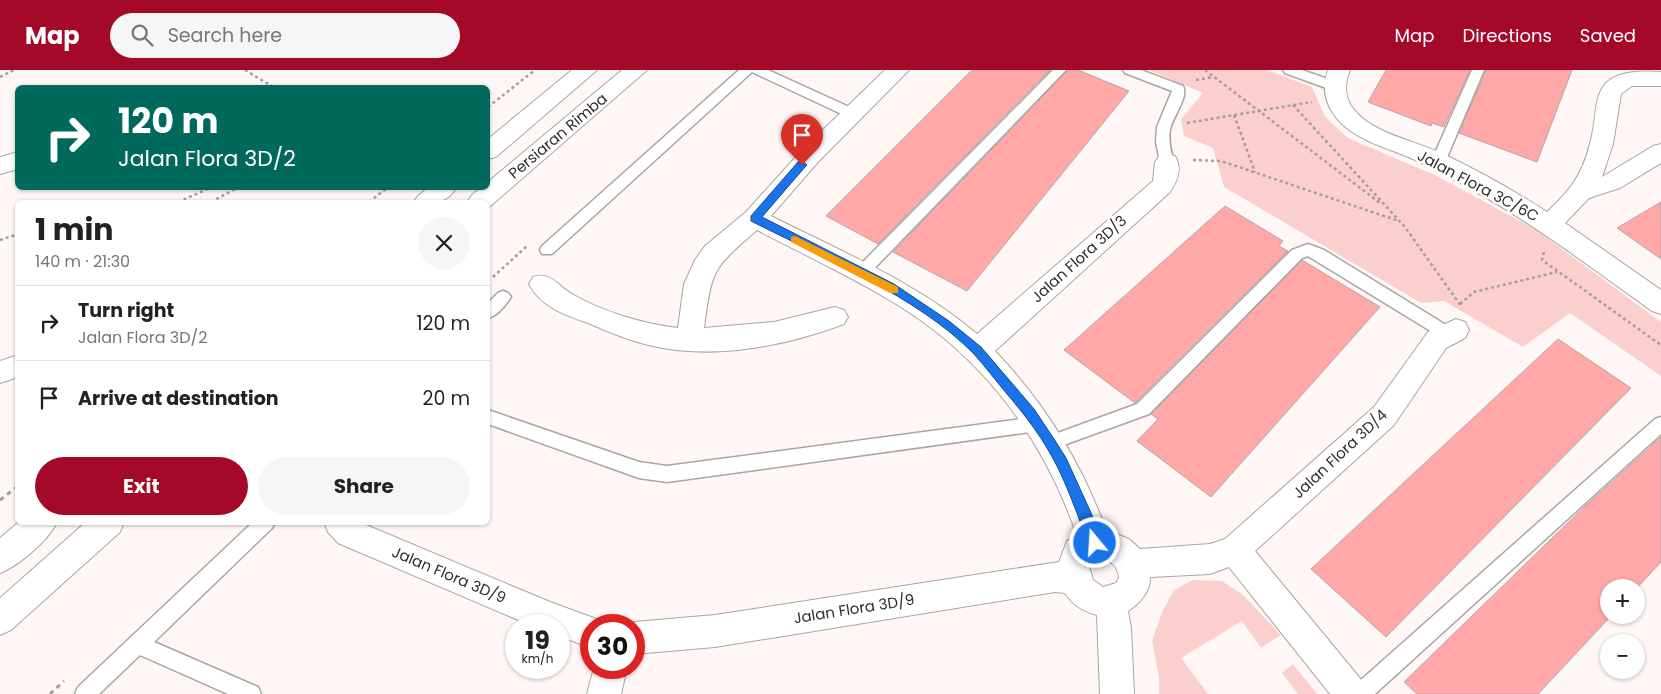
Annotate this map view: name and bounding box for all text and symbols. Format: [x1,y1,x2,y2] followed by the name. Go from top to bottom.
[110,13,460,58] search box
[25,19,80,52] text: Map
[128,21,156,49] icon: search
[168,22,282,49] text: Search here
[1395,23,1434,48] text: Map
[1462,23,1552,48] text: Directions
[1580,23,1636,48] text: Saved
[504,88,612,183] street label: Persiaran Rimba
[118,96,218,145] text: 120 m
[35,105,100,170] icon: right
[781,114,823,165] pin
[788,121,816,149] icon: arrive
[118,143,296,174] text: Jalan Flora 3D/2
[1414,145,1543,226] street label: Jalan Flora 3C/6C
[35,208,113,251] text: 1 min
[1026,210,1131,307] street label: Jalan Flora 3D/3
[418,217,470,269] button: close
[35,250,130,273] text: 140 m · 21:30
[78,297,174,324] text: Turn right
[35,309,63,337] icon: right
[416,310,470,337] text: 120 m
[78,326,207,349] text: Jalan Flora 3D/2
[35,384,63,412] icon: arrive
[78,385,279,412] text: Arrive at destination
[422,385,470,412] text: 20 m
[1288,404,1391,503] street label: Jalan Flora 3D/4
[35,457,248,515] button: Exit
[258,457,470,515] button: Share
[1068,516,1120,568] position arrow
[389,541,510,608] street label: Jalan Flora 3D/9
[1600,579,1645,679] map controls
[1600,579,1645,624] button: +
[792,589,916,628] street label: Jalan Flora 3D/9
[580,614,645,679] speed limit sign: 30
[525,623,550,658] text: 19
[1600,634,1645,679] button: −
[522,650,553,667] text: km/h

